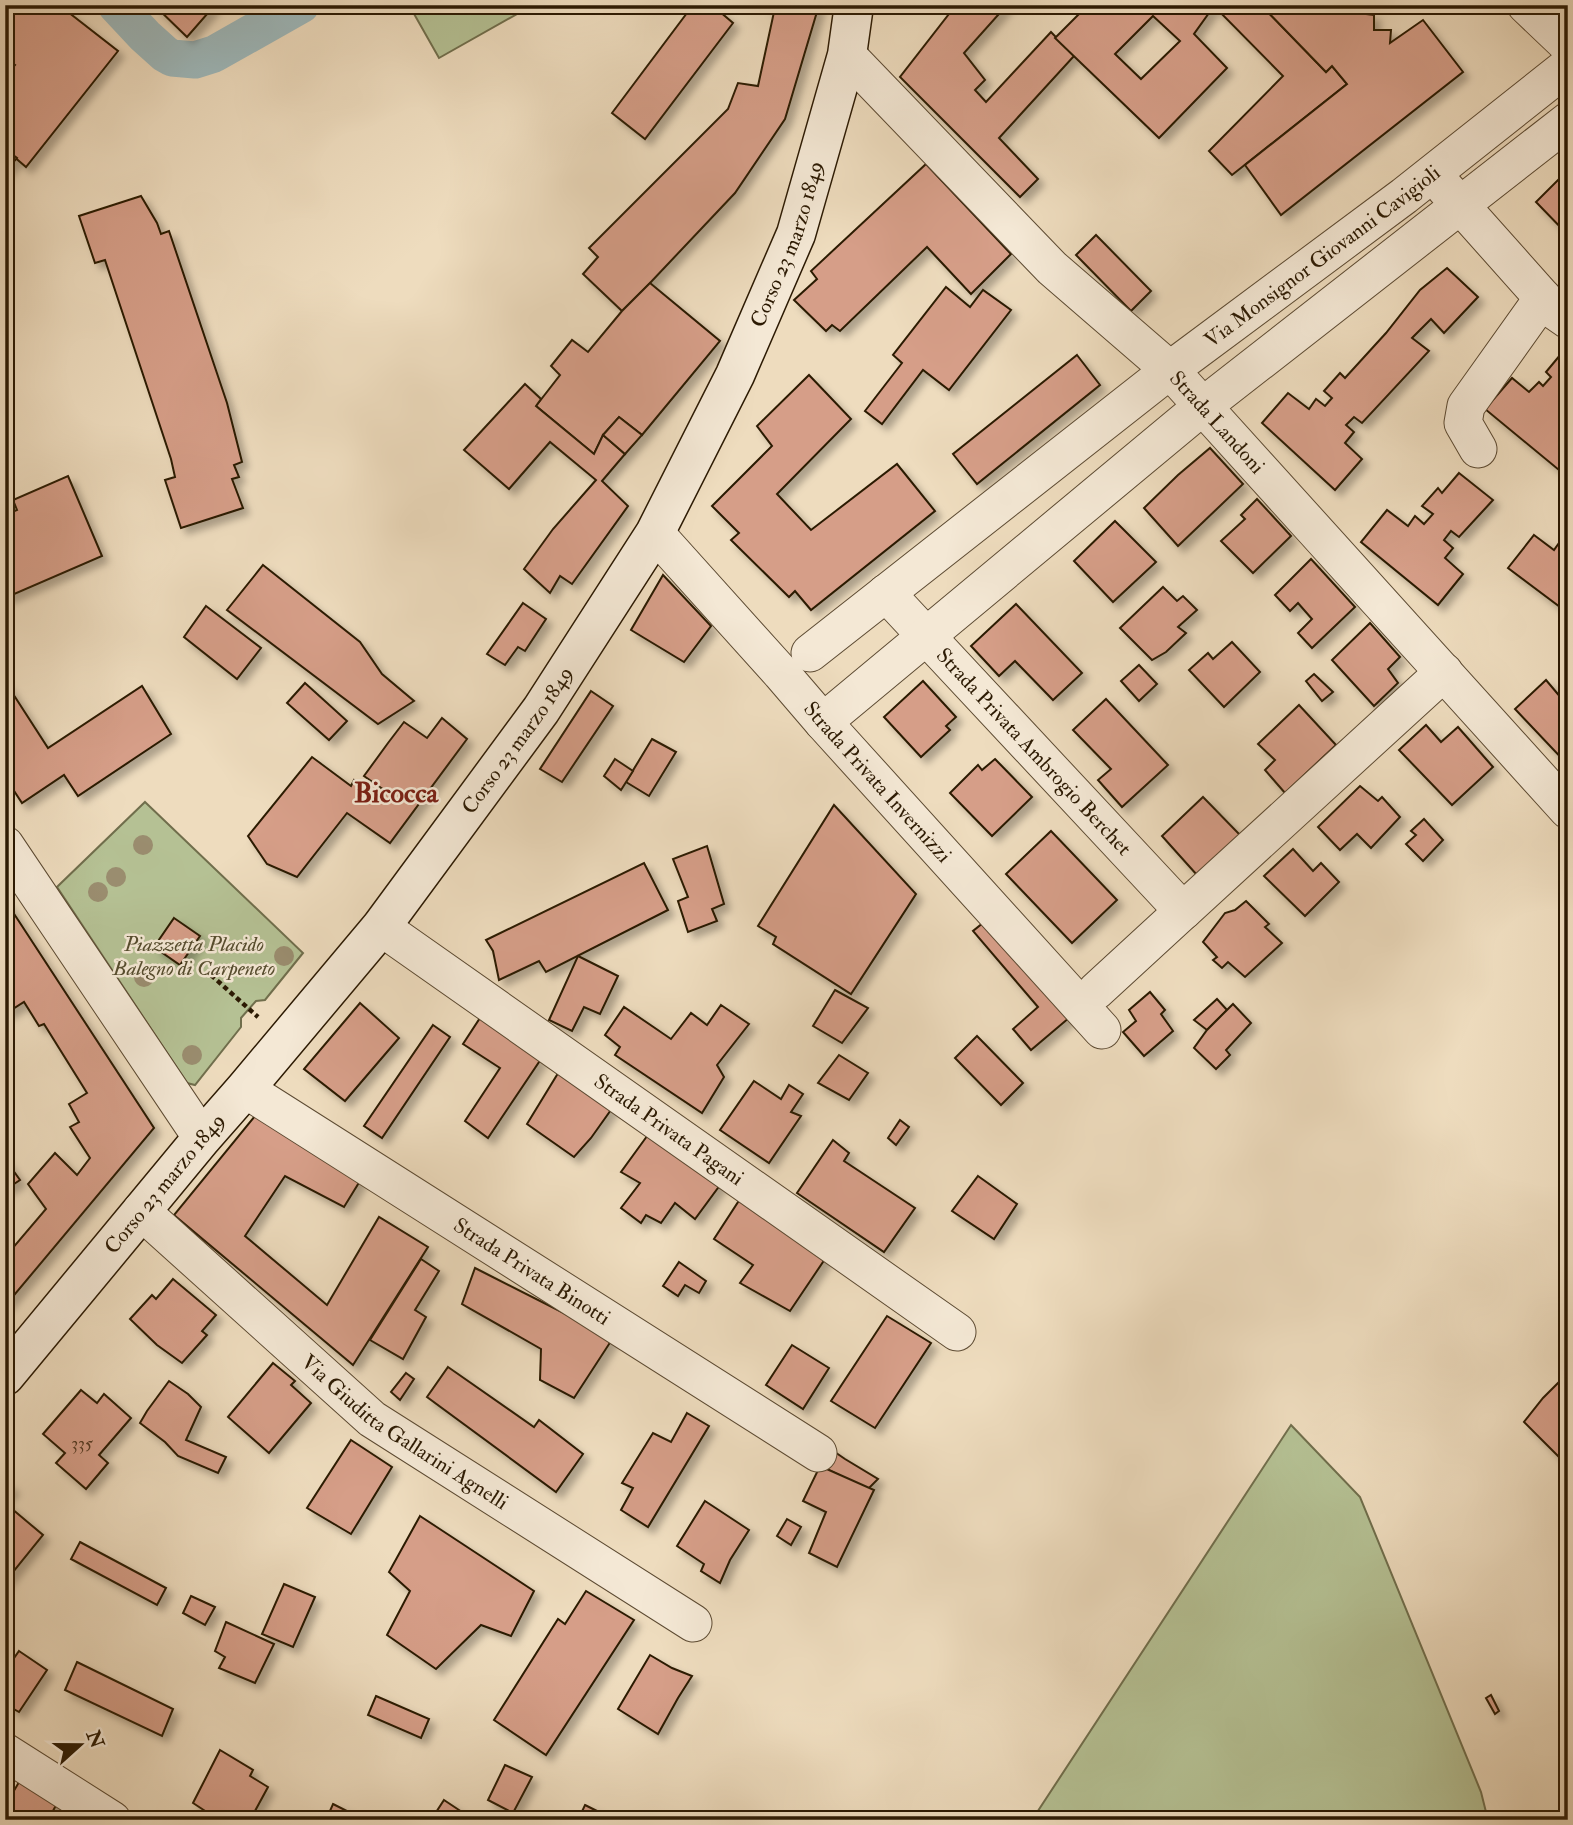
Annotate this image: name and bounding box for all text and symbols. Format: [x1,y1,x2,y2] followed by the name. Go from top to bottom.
[744,158,830,331] street label: Corso 23 marzo 1849
[1199,159,1446,353] street label: Via Monsignor Giovanni Cavigioli
[1164,365,1271,480] street label: Strada Landoni
[930,642,1138,861] street label: Strada Privata Ambrogio Berchet
[455,661,579,819] street label: Corso 23 marzo 1849
[798,696,958,869] street label: Strada Privata Invernizzi
[354,776,440,811] district label: Bicocca
[112,931,275,982] park label: Piazzetta Placido Balegno di Carpeneto
[589,1067,750,1192] street label: Strada Privata Pagani
[98,1108,231,1259] street label: Corso 23 marzo 1849
[448,1211,616,1331] street label: Strada Privata Binotti
[296,1348,514,1516] street label: Via Giuditta Gallarini Agnelli
[71,1432,93,1455] house number: 335
[46,1710,116,1780] north arrow
[80,1726,110,1752] text: N

